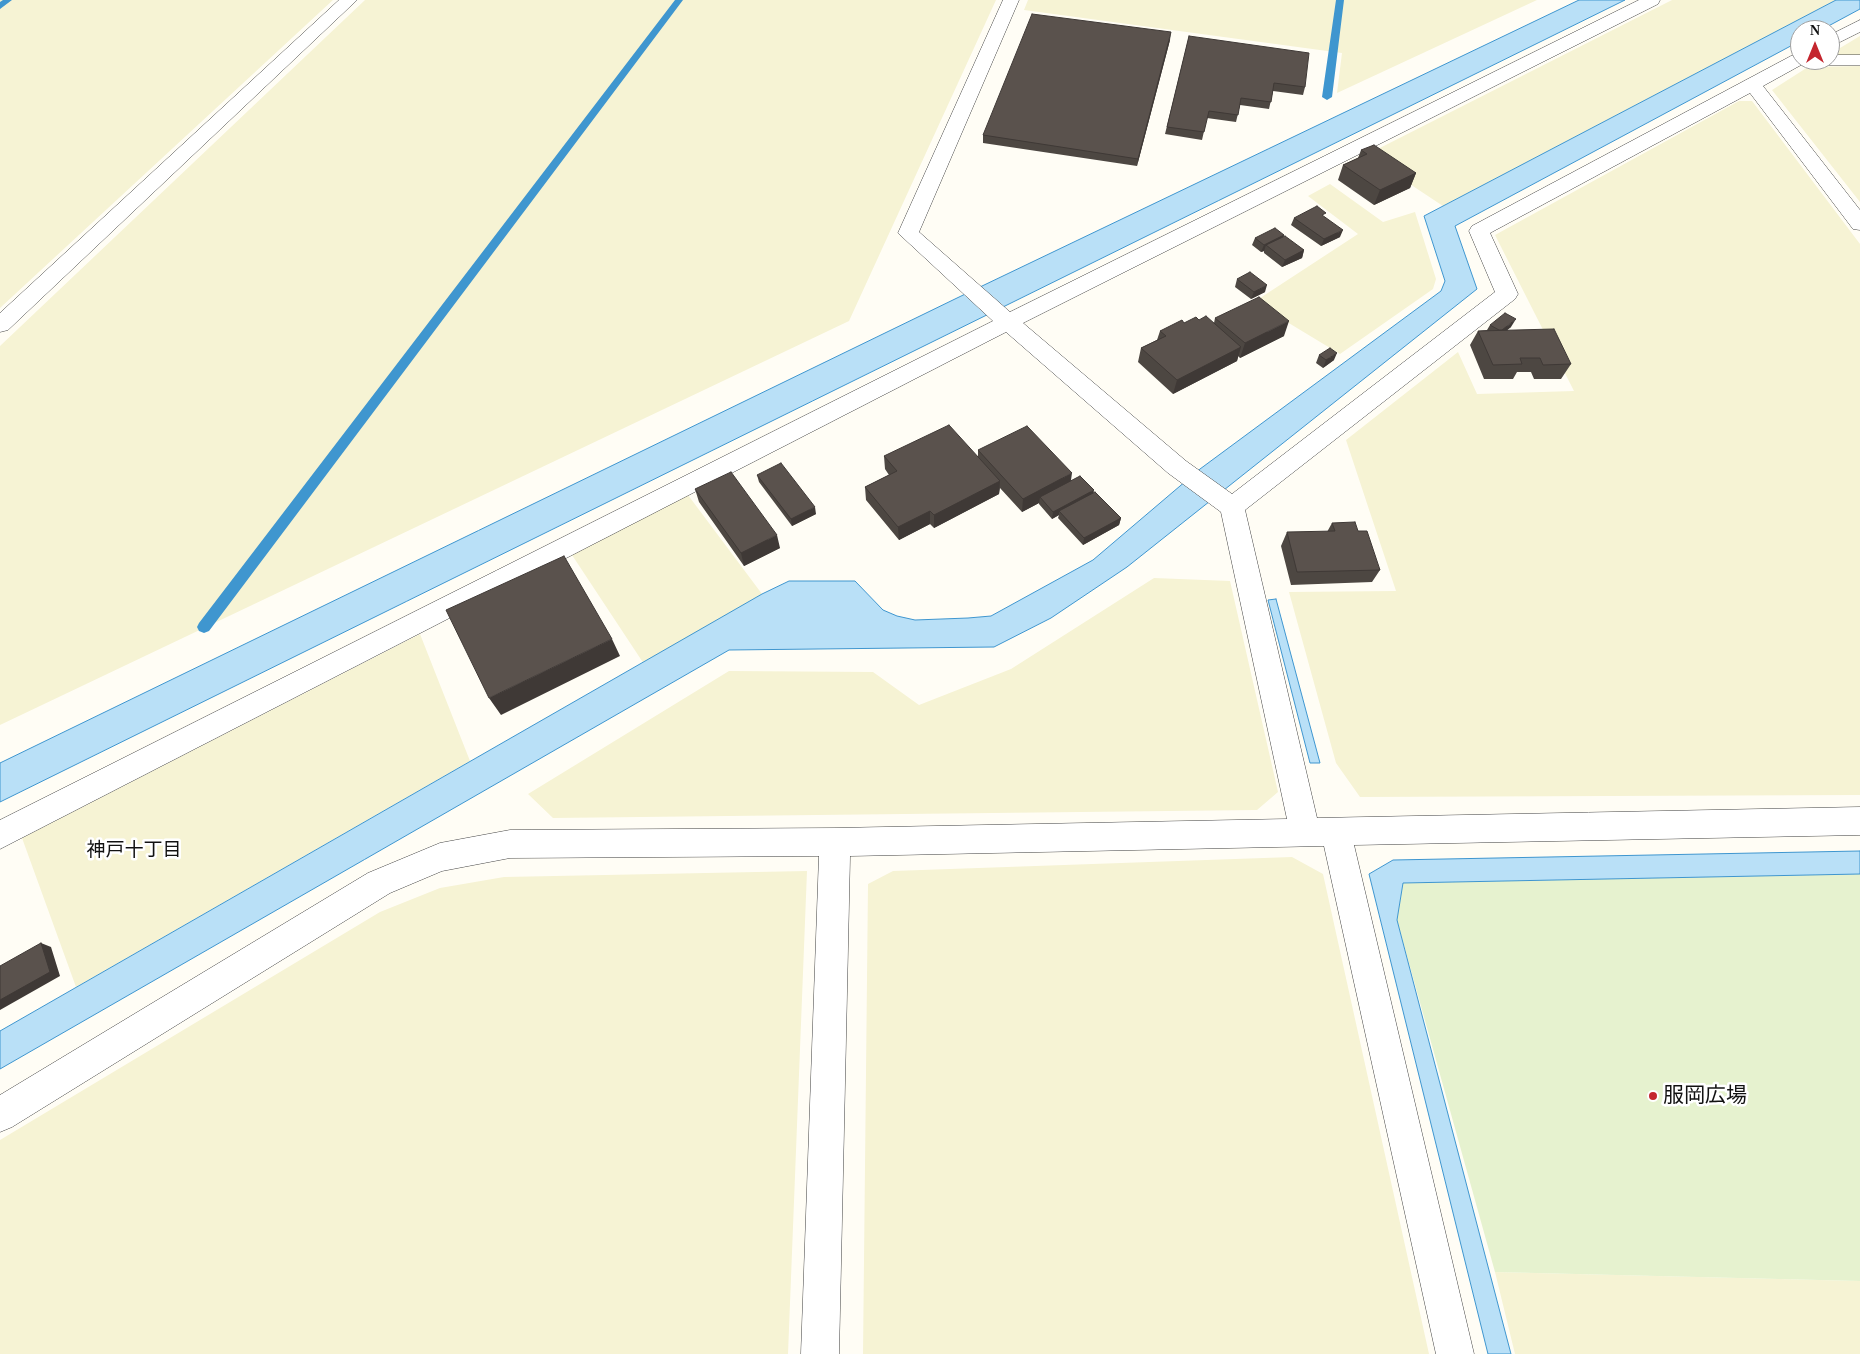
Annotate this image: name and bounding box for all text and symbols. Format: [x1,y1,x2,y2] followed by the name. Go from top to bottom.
[1790,20,1840,70] north arrow
[1810,23,1820,38] text: N
[87,840,181,862] district label: 神戸十丁目
[1663,1083,1747,1109] place label: 服岡広場
[1647,1090,1659,1102] marker: 服岡広場

